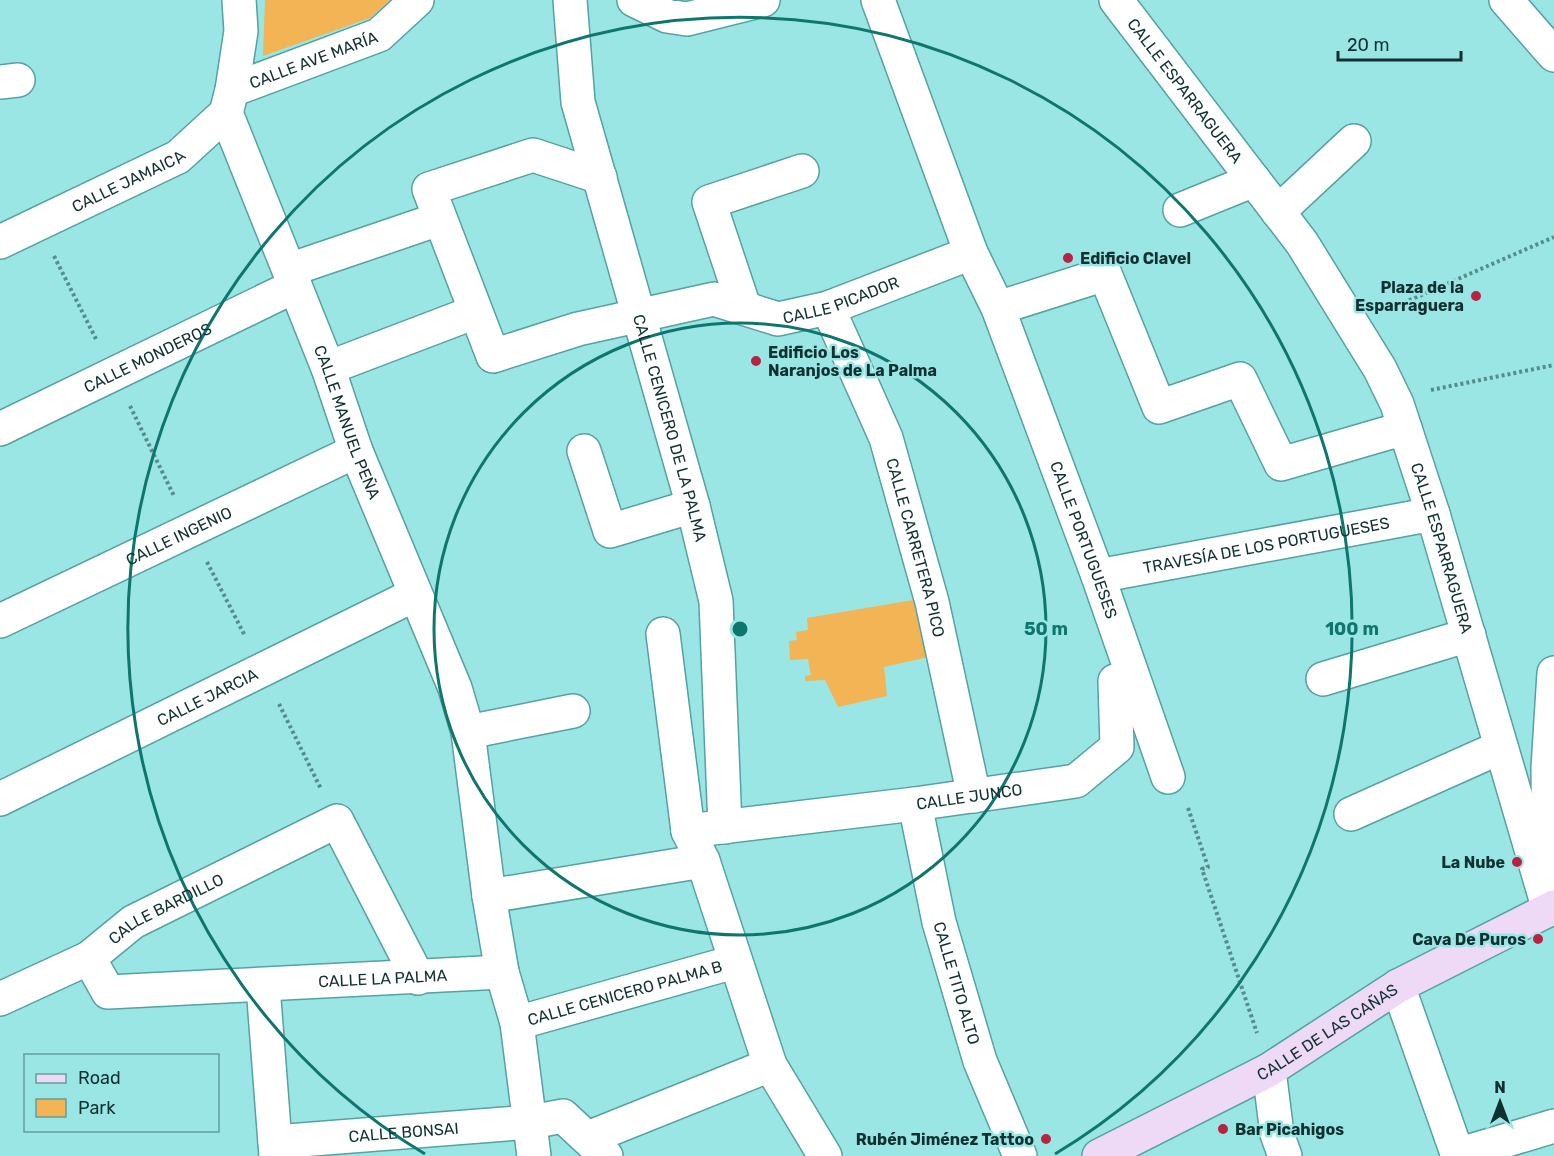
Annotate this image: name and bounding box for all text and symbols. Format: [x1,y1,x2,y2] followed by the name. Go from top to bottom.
[1123,15,1247,167] street label: CALLE ESPARRAGUERA
[1338,24,1461,62] scale bar
[247,27,381,93] street label: CALLE AVE MARÍA
[1347,34,1389,56] text: 20 m
[69,146,189,216] street label: CALLE JAMAICA
[1080,249,1191,268] place label: Edificio Clavel
[1061,251,1075,265] marker: Edificio Clavel
[781,273,902,328] street label: CALLE PICADOR
[1355,278,1464,315] place label: Plaza de la Esparraguera
[1469,289,1483,303] marker: Plaza de la Esparraguera
[629,312,710,544] street label: CALLE CENICERO DE LA PALMA
[81,319,215,397] street label: CALLE MONDEROS
[310,342,384,502] street label: CALLE MANUEL PEÑA
[768,343,937,380] place label: Edificio Los Naranjos de La Palma
[749,354,763,368] marker: Edificio Los Naranjos de La Palma
[882,456,948,639] street label: CALLE CARRETERA PICO
[1046,459,1121,621] street label: CALLE PORTUGUESES
[1407,460,1477,636] street label: CALLE ESPARRAGUERA
[123,503,235,570] street label: CALLE INGENIO
[1142,513,1391,577] street label: TRAVESÍA DE LOS PORTUGUESES
[1024,618,1068,640] text: 50 m
[1325,618,1379,640] text: 100 m
[730,619,750,639] centre of rings
[154,664,261,730] street label: CALLE JARCIA
[915,780,1024,814] street label: CALLE JUNCO
[1441,853,1505,872] place label: La Nube
[1510,855,1524,869] marker: La Nube
[105,870,227,948] street label: CALLE BARDILLO
[929,919,984,1047] street label: CALLE TITO ALTO
[1412,930,1526,949] place label: Cava De Puros
[1531,932,1545,946] marker: Cava De Puros
[525,957,724,1030] street label: CALLE CENICERO PALMA B
[318,966,448,991] street label: CALLE LA PALMA
[1254,980,1401,1085] street label: CALLE DE LAS CAÑAS
[24,1054,219,1132] legend
[78,1067,121,1089] text: Road
[1470,1072,1530,1132] north arrow
[1494,1078,1506,1097] text: N
[78,1097,116,1119] text: Park
[348,1119,459,1146] street label: CALLE BONSAI
[1235,1120,1344,1139] place label: Bar Picahigos
[1216,1122,1230,1136] marker: Bar Picahigos
[856,1130,1034,1149] place label: Rubén Jiménez Tattoo
[1039,1132,1053,1146] marker: Rubén Jiménez Tattoo

